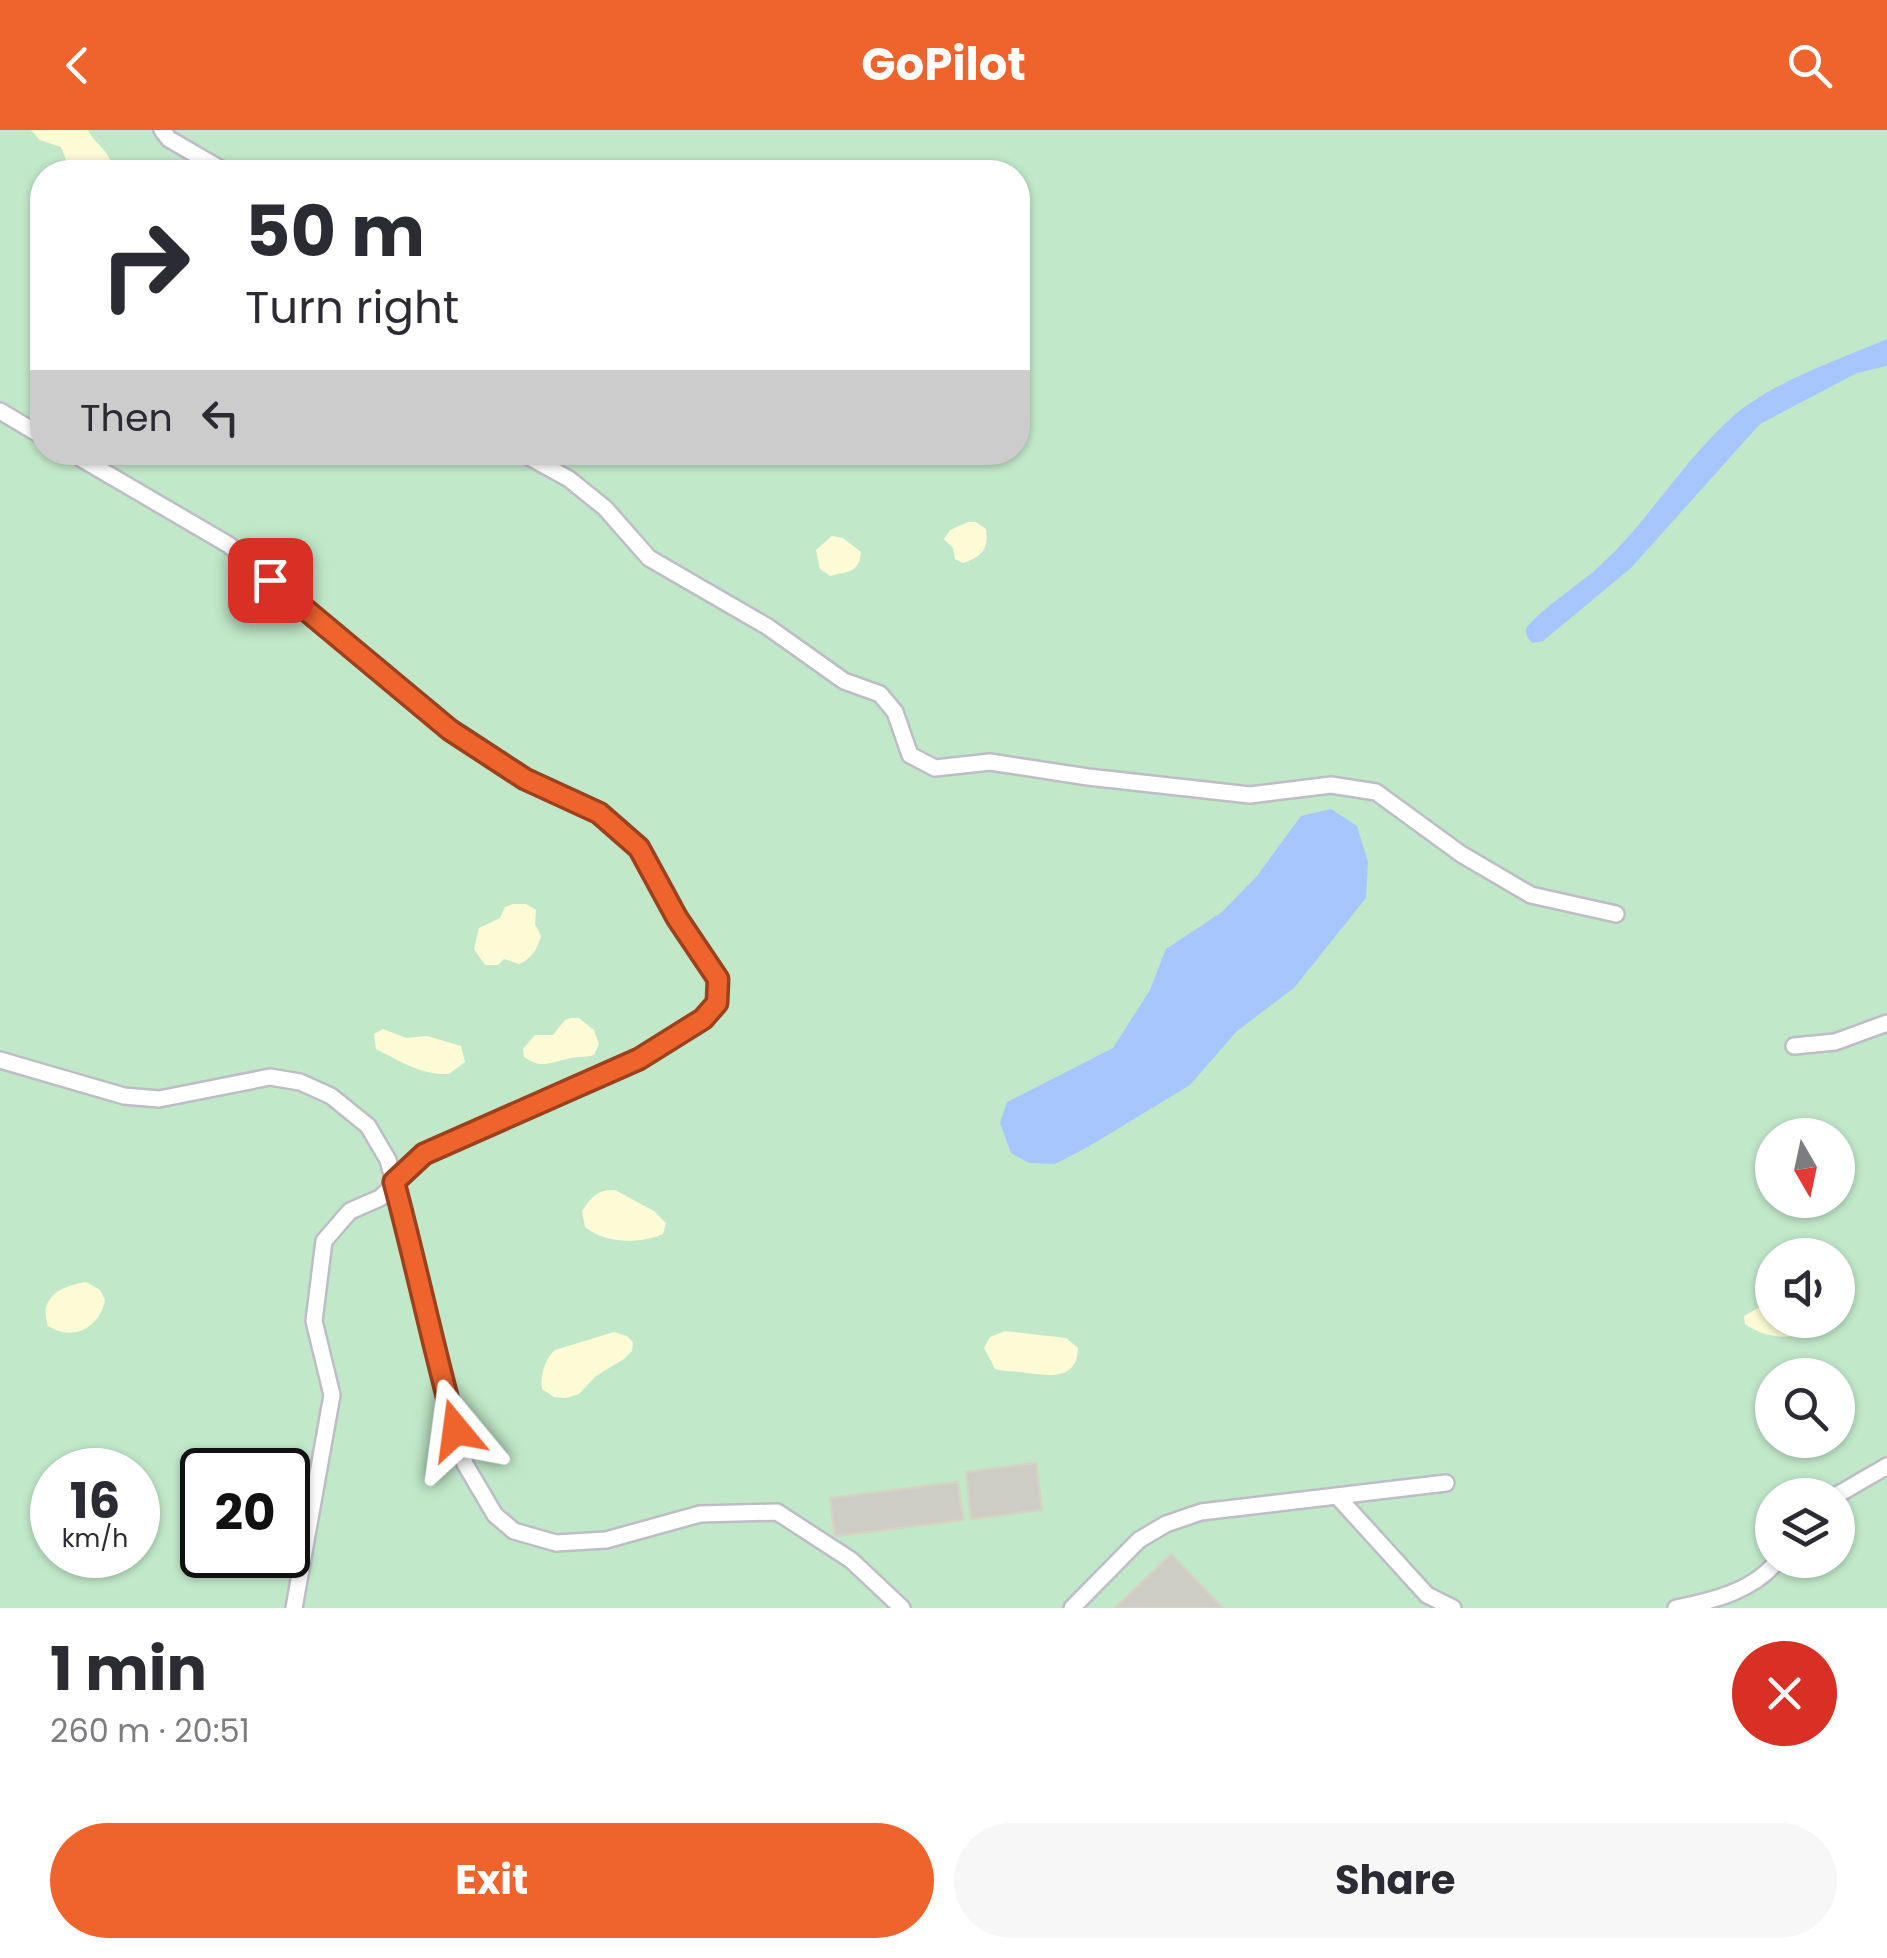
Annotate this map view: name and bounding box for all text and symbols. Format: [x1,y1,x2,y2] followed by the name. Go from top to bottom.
[861,33,1026,96] text: GoPilot
[50,38,105,93] icon: back
[1782,38,1837,93] icon: search
[245,182,425,281] text: 50 m
[80,200,210,330] icon: right
[245,276,459,339] text: Turn right
[193,390,248,445] icon: left
[80,391,173,444] text: Then
[228,538,313,623] pin
[243,553,298,608] icon: arrive
[1755,1118,1855,1218] north arrow
[1755,1118,1855,1578] map controls
[1755,1238,1855,1338] button: sound
[1755,1358,1855,1458] button: search
[404,1378,508,1482] position arrow
[180,1448,310,1578] speed limit sign: 20
[70,1465,120,1536] text: 16
[1755,1478,1855,1578] button: layers
[62,1521,128,1556] text: km/h
[50,1627,207,1711] text: 1 min
[1732,1641,1837,1746] button: close
[50,1708,250,1753] text: 260 m · 20:51
[50,1823,934,1938] button: Exit
[954,1823,1837,1938] button: Share

